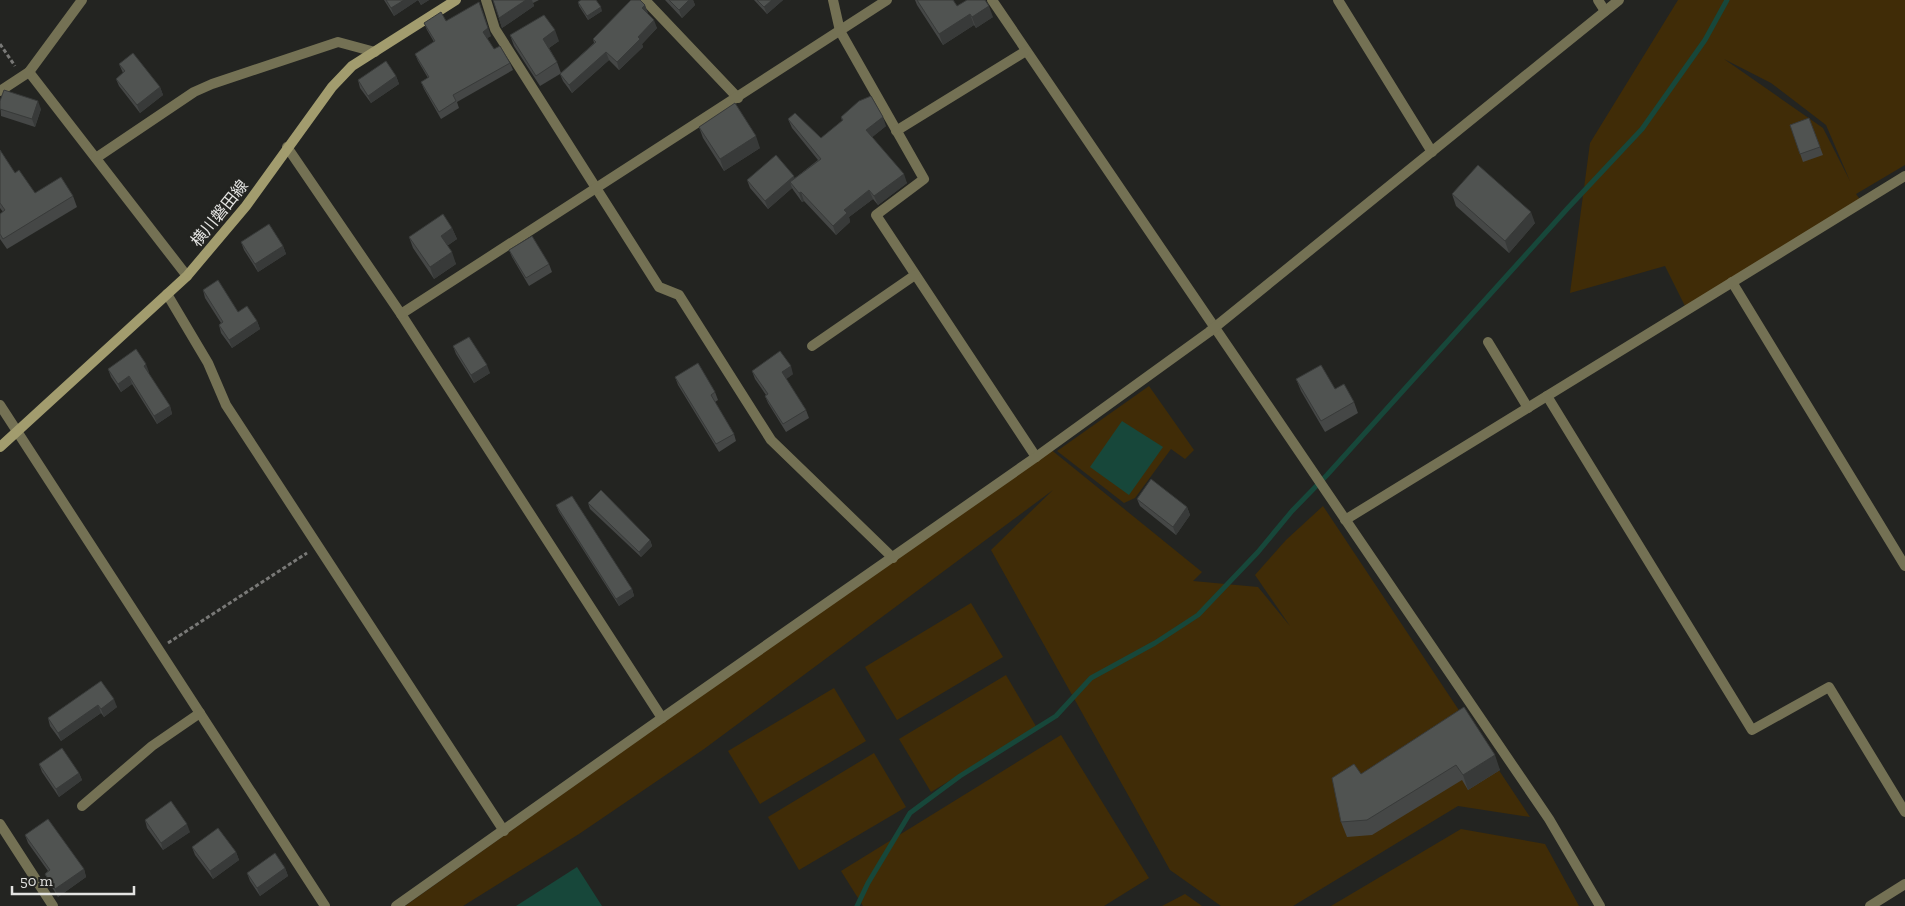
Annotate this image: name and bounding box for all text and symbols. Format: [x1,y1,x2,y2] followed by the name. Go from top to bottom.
[187,176,252,250] street label: 横川磐田線
[12,864,135,896] scale bar
[20,872,53,890] text: 50 m

